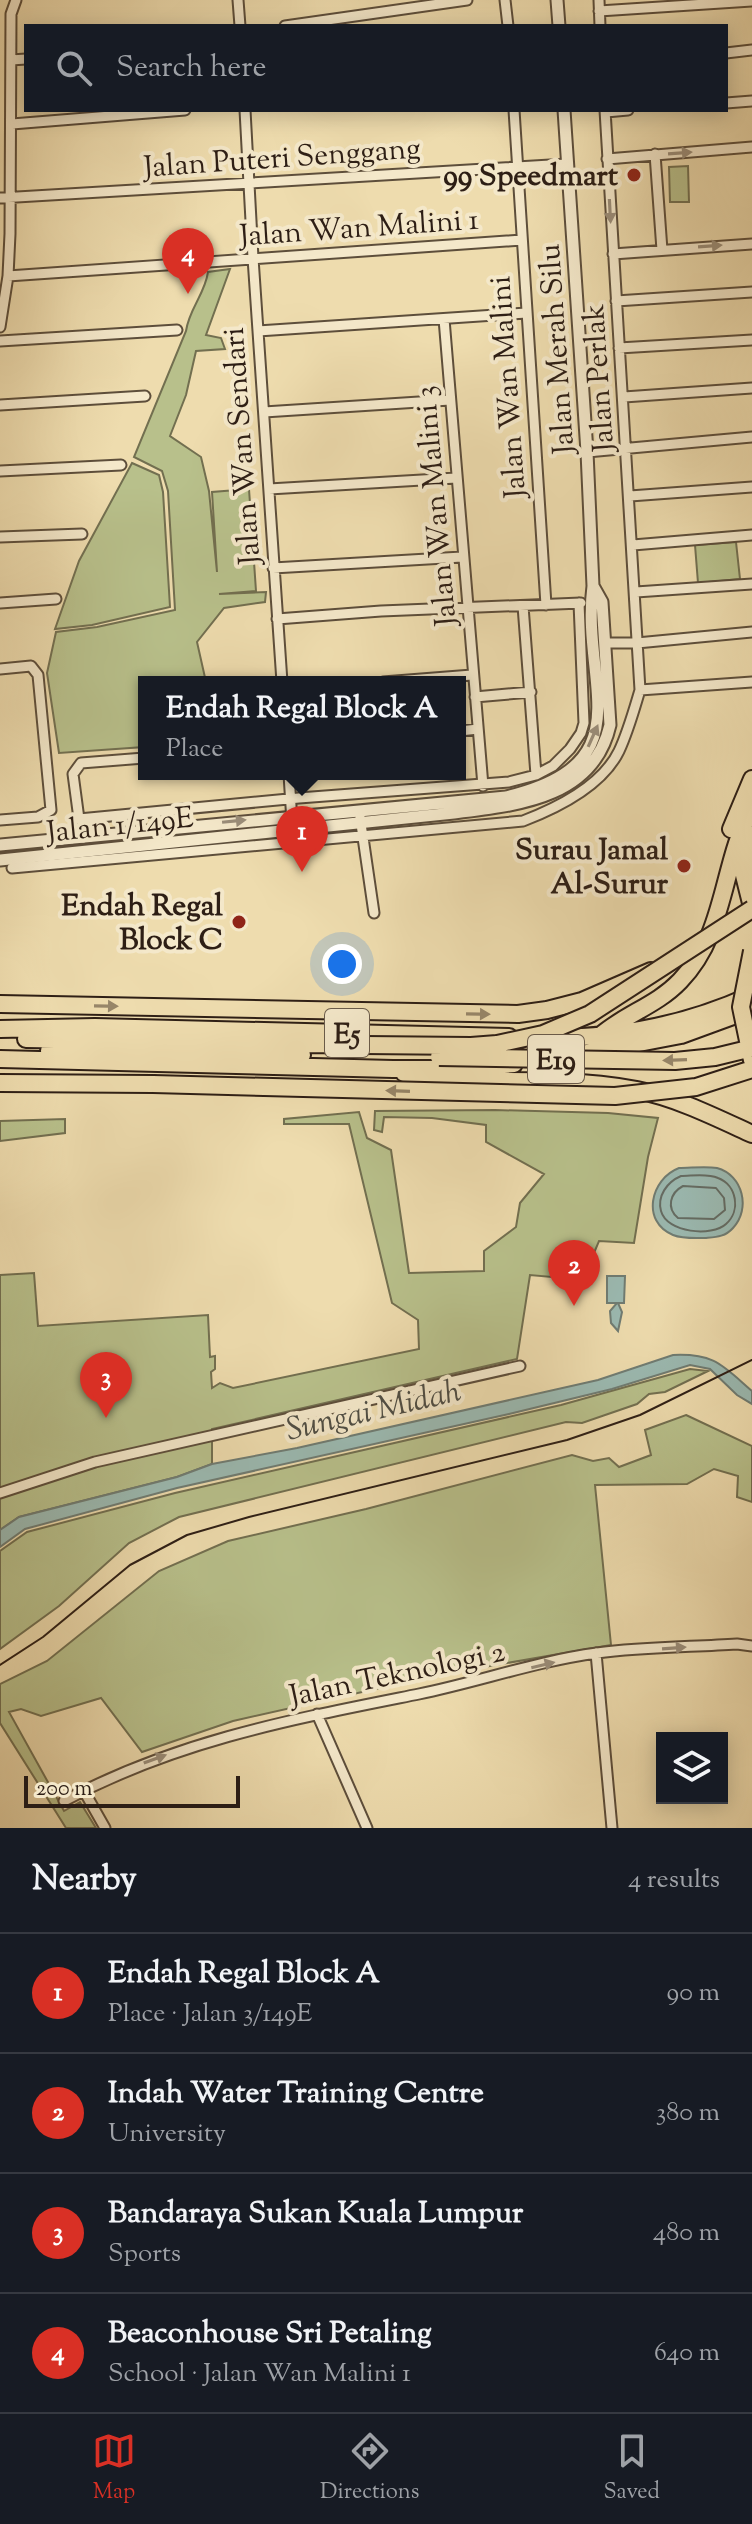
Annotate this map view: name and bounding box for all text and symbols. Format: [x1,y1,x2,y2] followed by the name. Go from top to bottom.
[24,24,728,112] search box
[52,46,96,90] icon: search
[116,47,266,90] text: Search here
[140,128,422,191] street label: Jalan Puteri Senggang
[668,146,693,159] one-way arrow
[443,156,619,199] place label: 99 Speedmart
[625,166,643,184] marker: 99 Speedmart
[604,199,617,224] one-way arrow
[236,200,480,259] street label: Jalan Wan Malini 1
[162,228,214,294] pin: 4
[698,239,723,252] one-way arrow
[530,242,587,457] street label: Jalan Merah Silu
[480,274,539,502] street label: Jalan Wan Malini
[574,302,627,455] street label: Jalan Perlak
[214,326,273,568] street label: Jalan Wan Sendari
[406,384,470,630] street label: Jalan Wan Malini 3
[138,676,466,780] popup
[166,688,438,731] text: Endah Regal Block A
[586,725,599,748] one-way arrow
[166,731,223,768] text: Place
[43,797,196,856] street label: Jalan 1/149E
[276,806,328,872] pin: 1
[222,814,247,827] one-way arrow
[515,830,669,907] place label: Surau Jamal Al-Surur
[675,857,693,875] marker: Surau Jamal Al-Surur
[61,886,224,963] place label: Endah Regal Block C
[230,913,248,931] marker: Endah Regal Block C
[322,944,362,984] your location
[94,1000,119,1013] one-way arrow
[466,1008,491,1020] one-way arrow
[325,1009,369,1057] road number: E5
[528,1035,584,1083] road number: E19
[662,1053,687,1066] one-way arrow
[385,1084,410,1097] one-way arrow
[548,1240,600,1306] pin: 2
[80,1352,132,1418] pin: 3
[282,1369,466,1454] water label: Sungai Midah
[284,1632,509,1720] street label: Jalan Teknologi 2
[662,1641,687,1654] one-way arrow
[531,1659,556,1671] one-way arrow
[656,1732,728,1804] map controls
[656,1732,728,1804] button: layers
[143,1753,167,1765] one-way arrow
[24,1772,240,1808] scale bar
[36,1774,92,1806] text: 200 m
[32,1856,137,1905] text: Nearby
[628,1862,720,1899] text: 4 results
[108,1953,380,1996] text: Endah Regal Block A
[54,1975,62,2012] text: 1
[667,1975,720,2012] text: 90 m
[108,1996,312,2033] text: Place · Jalan 3/149E
[108,2073,484,2116] text: Indah Water Training Centre
[52,2095,64,2132] text: 2
[656,2095,720,2132] text: 380 m
[108,2116,226,2153] text: University
[108,2193,523,2236] text: Bandaraya Sukan Kuala Lumpur
[53,2215,63,2252] text: 3
[653,2215,720,2252] text: 480 m
[108,2236,181,2273] text: Sports
[108,2313,432,2356] text: Beaconhouse Sri Petaling
[51,2335,65,2372] text: 4
[654,2335,720,2372] text: 640 m
[108,2356,411,2393] text: School · Jalan Wan Malini 1
[92,2429,136,2509] tab: Map
[320,2429,419,2509] tab: Directions
[603,2429,660,2509] tab: Saved

